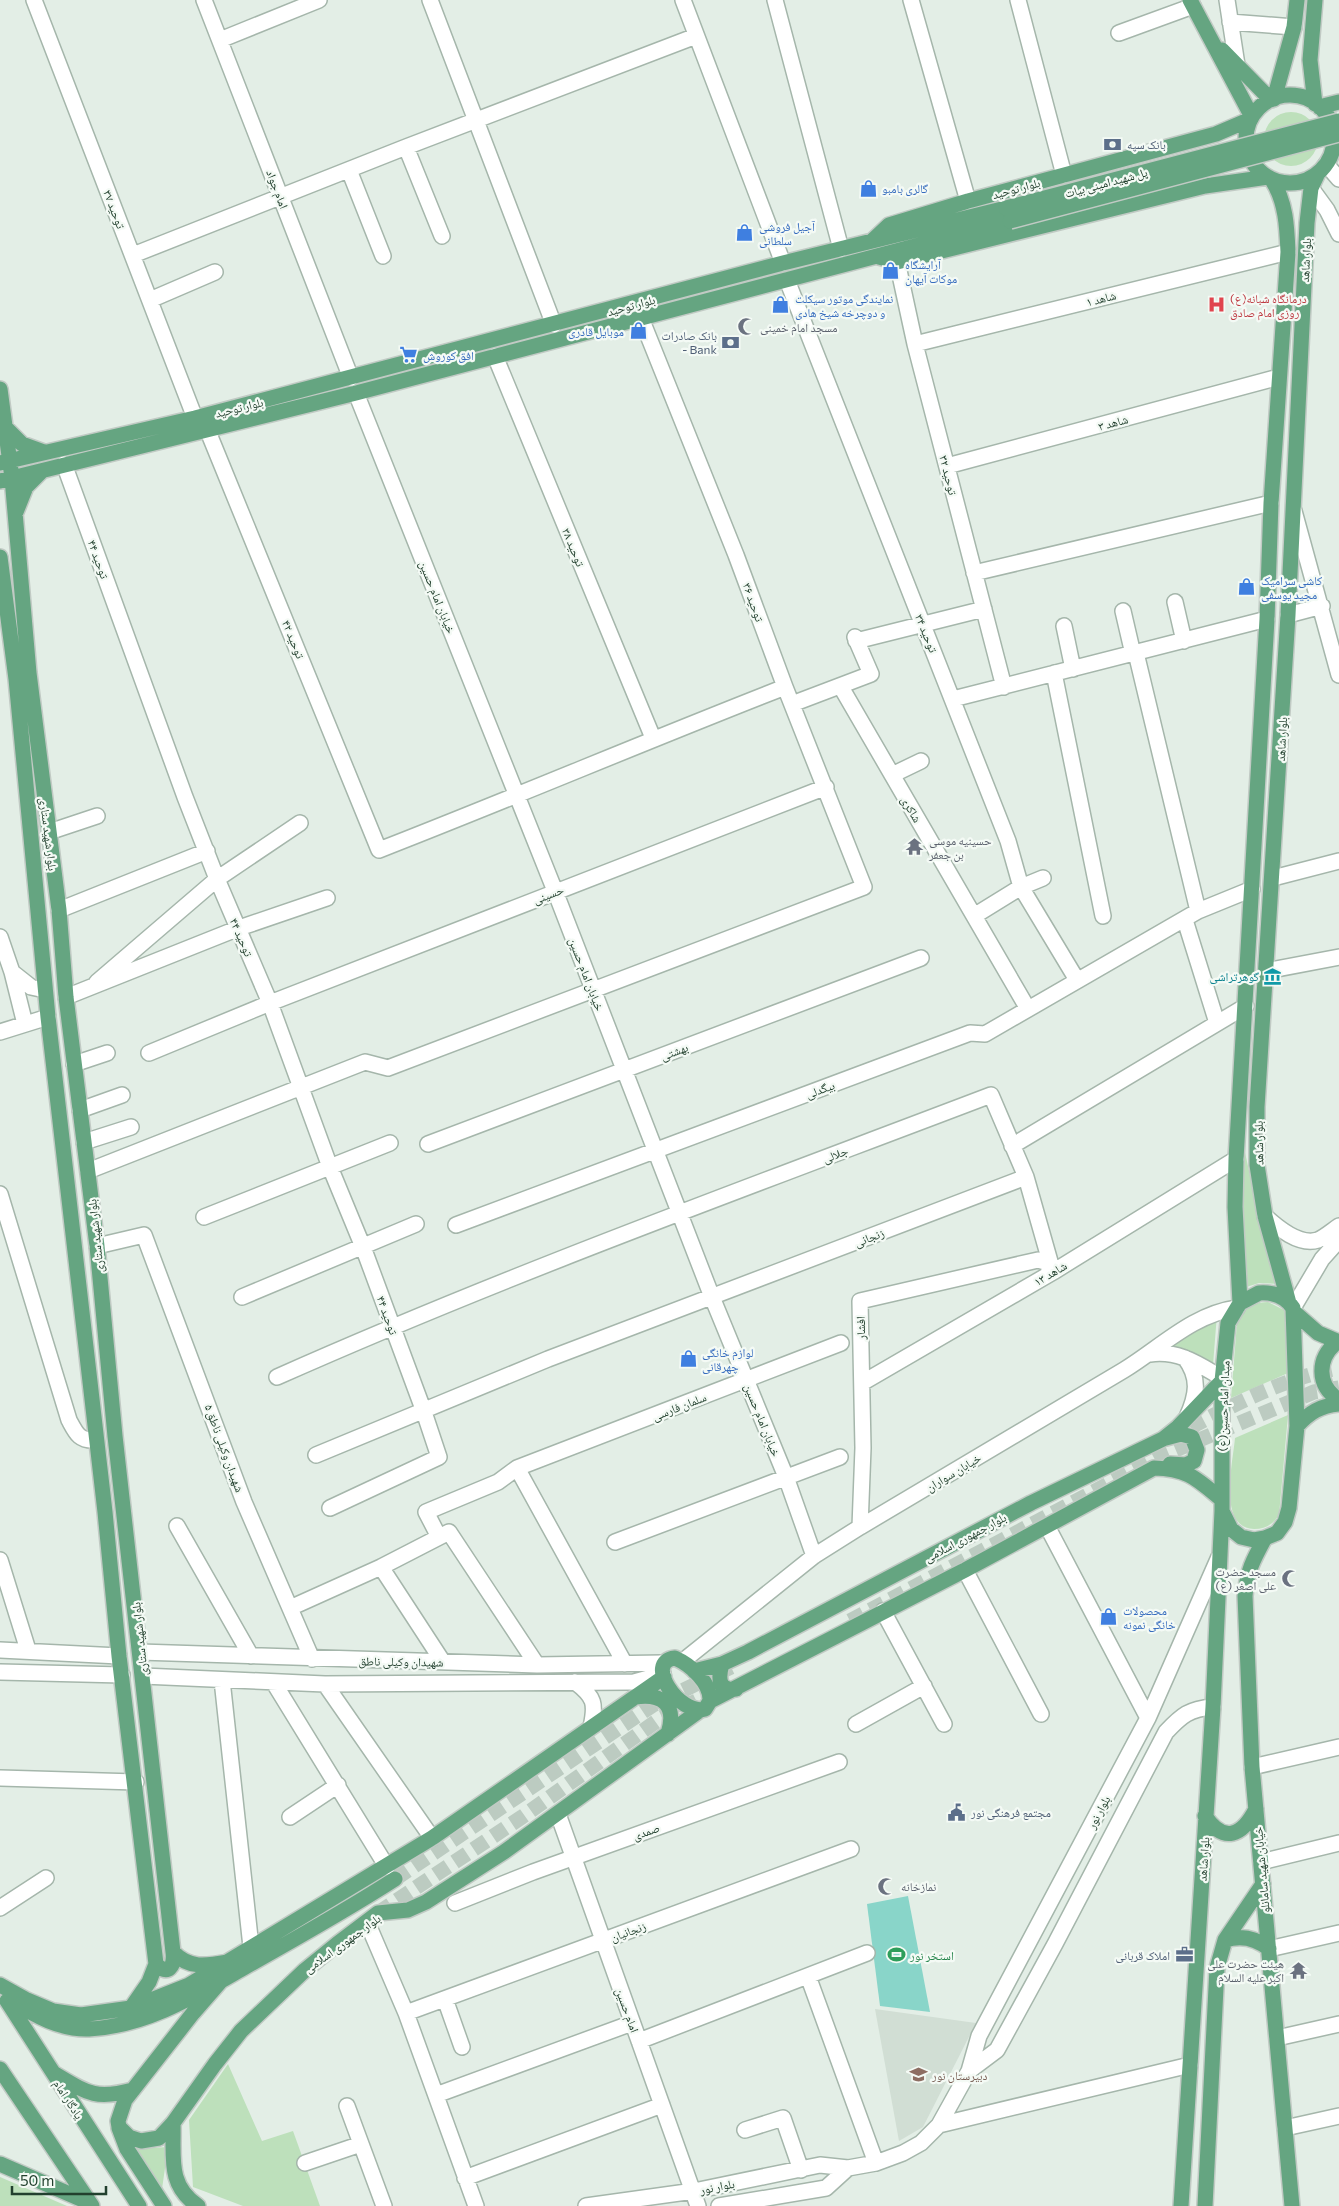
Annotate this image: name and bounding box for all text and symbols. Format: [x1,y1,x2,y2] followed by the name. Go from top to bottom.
[1103,134,1123,154] bank icon: بانک سپه
[1127,137,1166,152] place label: بانک سپه
[1063,164,1150,201] street label: پل شهید امینی بیات
[262,168,292,211] street label: امام جواد
[991,175,1042,202] street label: بلوار توحید
[858,178,878,198] shop icon: گالری بامبو
[882,181,928,196] place label: گالری بامبو
[100,188,129,231] street label: توحید ۳۷
[759,219,816,248] place label: آجیل فروشی سلطانی
[735,223,755,243] shop icon: آجیل فروشی سلطانی
[1297,237,1315,283] street label: بلوار شاهد
[905,257,957,286] place label: آرایشگاه موکات آیهان
[881,261,901,281] shop icon: آرایشگاه موکات آیهان
[1085,288,1118,308] street label: شاهد ۱
[795,291,893,320] place label: نمایندگی موتور سیکلت و دوچرخه شیخ هادی
[1230,291,1307,321] place label: (ع)درمانگاه شبانه روزی امام صادق
[606,292,657,319] street label: بلوار توحید
[771,295,791,315] shop icon: نمایندگی موتور سیکلت و دوچرخه شیخ هادی
[1206,295,1226,315] hospital icon: (ع)درمانگاه شبانه روزی امام صادق
[736,317,756,337] mosque icon: مسجد امام خمینی
[760,320,838,336] place label: مسجد امام خمینی
[628,321,648,341] shop icon: موبایل قادری
[568,324,624,339] place label: موبایل قادری
[662,328,717,356] place label: بانک صادرات - Bank
[721,332,741,352] bank icon: بانک صادرات - Bank
[399,345,419,365] supermarket icon: افق کوروش
[423,348,474,363] place label: افق کوروش
[214,394,265,421] street label: بلوار توحید
[1097,411,1130,433] street label: شاهد ۳
[936,454,961,497] street label: توحید ۳۲
[559,526,588,569] street label: توحید ۳۸
[84,538,113,581] street label: توحید ۴۴
[415,559,459,636] street label: خیابان امام حسین
[1261,573,1322,602] place label: کاشی سرامیک مجید یوسفی
[1237,577,1257,597] shop icon: کاشی سرامیک مجید یوسفی
[739,581,768,624] street label: توحید ۳۶
[912,612,941,655] street label: توحید ۳۴
[279,618,308,661] street label: توحید ۴۲
[1273,716,1291,762] street label: بلوار شاهد
[898,793,925,825] street label: شاکری
[36,797,60,872] street label: بلوار شهید ستاری
[928,833,992,862] place label: حسینیه موسی بن جعفر
[905,837,925,857] temple icon: حسینیه موسی بن جعفر
[531,882,566,907] street label: حسینی
[227,916,257,959] street label: توحید ۴۴
[565,935,607,1014] street label: خیابان امام حسین
[1263,966,1283,986] museum icon: گوهرتراشی
[1209,969,1259,984] place label: گوهرتراشی
[658,1039,690,1064] street label: بهشتی
[804,1077,837,1102] street label: بیگدلی
[1251,1121,1267,1165] street label: بلوار شاهد
[820,1143,850,1166] street label: جلالی
[84,1198,107,1273] street label: بلوار شهید ستاری
[852,1225,886,1250] street label: زنجانی
[1031,1258,1069,1288] street label: شاهد ۱۳
[373,1294,402,1337] street label: توحید ۴۴
[853,1316,867,1341] street label: افشار
[702,1345,754,1374] place label: لوازم خانگی چهرقانی
[678,1349,698,1369] shop icon: لوازم خانگی چهرقانی
[1214,1360,1234,1452] street label: میدان امام حسین(ع)
[740,1382,784,1459] street label: خیابان امام حسین
[650,1389,709,1424] street label: سلمان فارسی
[201,1402,247,1494] street label: شهیدان وکیلی ناطق ۵
[923,1450,984,1495] street label: خیابان سواران
[922,1510,1009,1566] street label: بلوار جمهوری اسلامی
[1216,1564,1276,1594] place label: مسجد حضرت علی اصغر (ع)
[1280,1568,1300,1588] mosque icon: مسجد حضرت علی اصغر (ع)
[128,1601,151,1676] street label: بلوار شهید ستاری
[1123,1603,1176,1632] place label: محصولات خانگی نمونه
[1099,1607,1119,1627] shop icon: محصولات خانگی نمونه
[358,1653,444,1670] street label: شهیدان وکیلی ناطق
[1083,1793,1114,1832] street label: بلوار نور
[947,1802,967,1822] public building icon: مجتمع فرهنگی نور
[970,1805,1051,1820] place label: مجتمع فرهنگی نور
[631,1820,662,1843] street label: صمدی
[1250,1826,1273,1914] street label: خیابان شهید سامانلو
[1194,1836,1213,1882] street label: بلوار شاهد
[877,1876,897,1896] mosque icon: نمازخانه
[901,1879,936,1893] place label: نمازخانه
[301,1911,384,1976] street label: بلوار جمهوری اسلامی
[608,1918,648,1945] street label: زنجانیان
[886,1945,906,1965] sports icon: استخر نور
[1174,1945,1194,1965] office icon: املاک قربانی
[909,1948,954,1962] place label: استخر نور
[1116,1948,1170,1963] place label: املاک قربانی
[1207,1956,1284,1986] place label: هیئت حضرت علی اکبر علیه السلام
[1288,1960,1308,1980] temple icon: هیئت حضرت علی اکبر علیه السلام
[612,1986,643,2035] street label: امام حسین
[908,2065,928,2085] school or university icon: دبیرستان نور
[931,2068,988,2083] place label: دبیرستان نور
[49,2077,87,2123] street label: یادگار امام
[12,2164,106,2196] scale bar
[20,2171,54,2189] text: 50 m
[697,2176,736,2198] street label: بلوار نور

